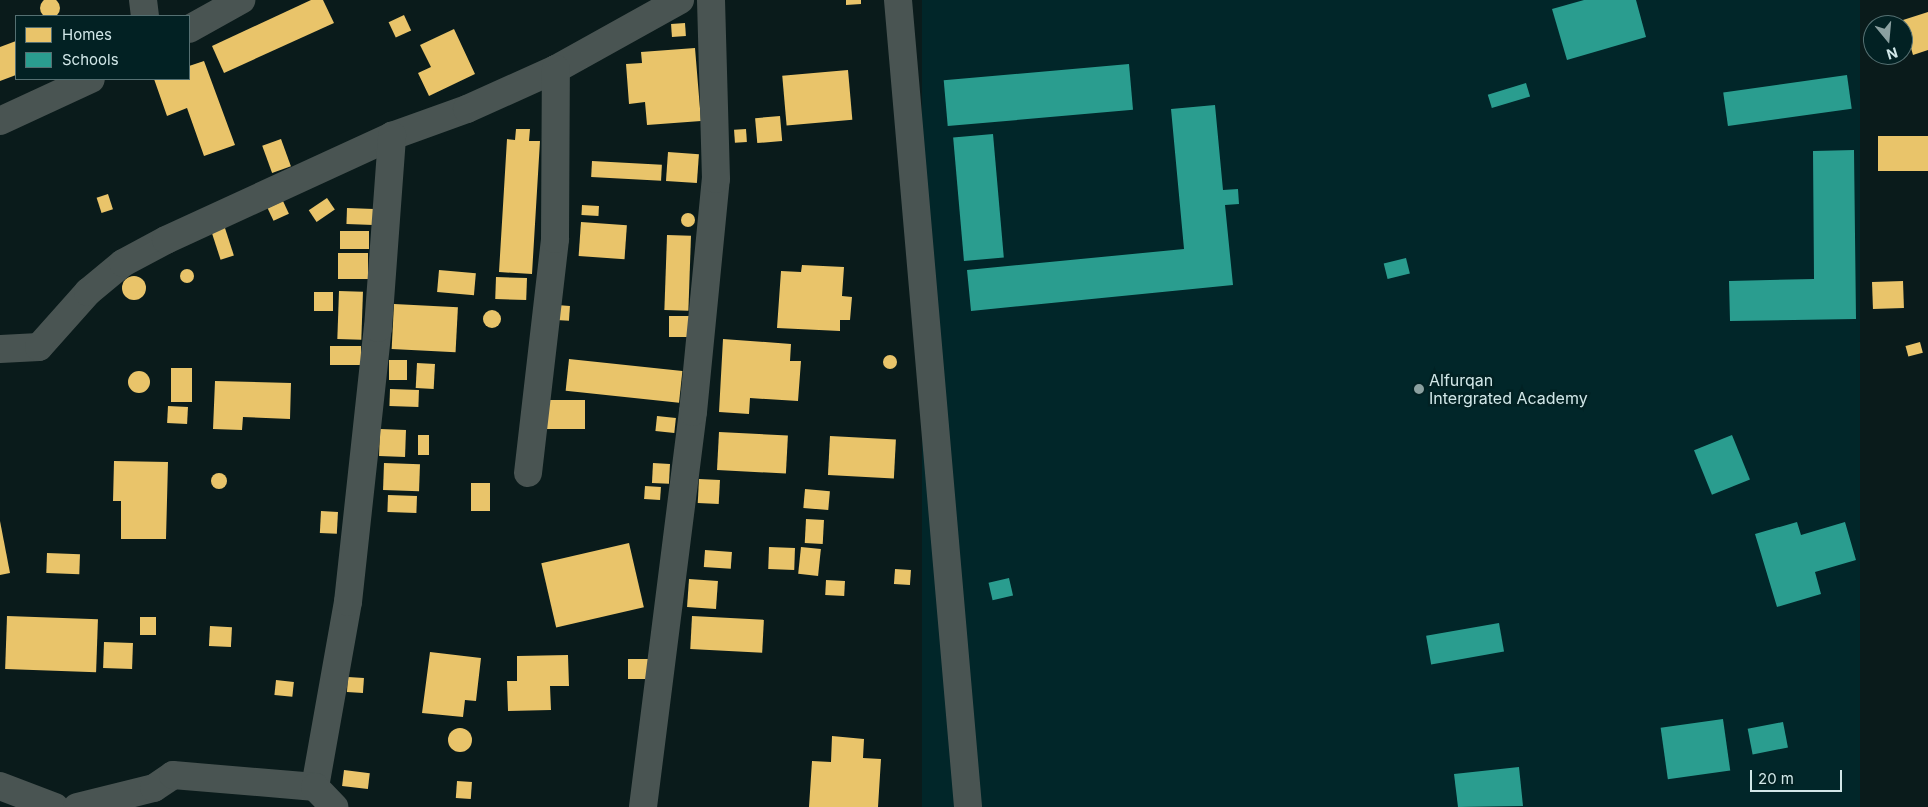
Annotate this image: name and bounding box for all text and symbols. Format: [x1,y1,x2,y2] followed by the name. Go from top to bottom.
[15,15,190,80] legend
[1863,15,1913,65] north arrow
[62,25,112,44] text: Homes
[1885,44,1900,64] text: N
[62,50,119,69] text: Schools
[1429,370,1588,408] place label: Alfurqan Intergrated Academy
[1413,383,1425,395] marker: Alfurqan Intergrated Academy
[1753,760,1846,792] scale bar
[1758,769,1794,788] text: 20 m

